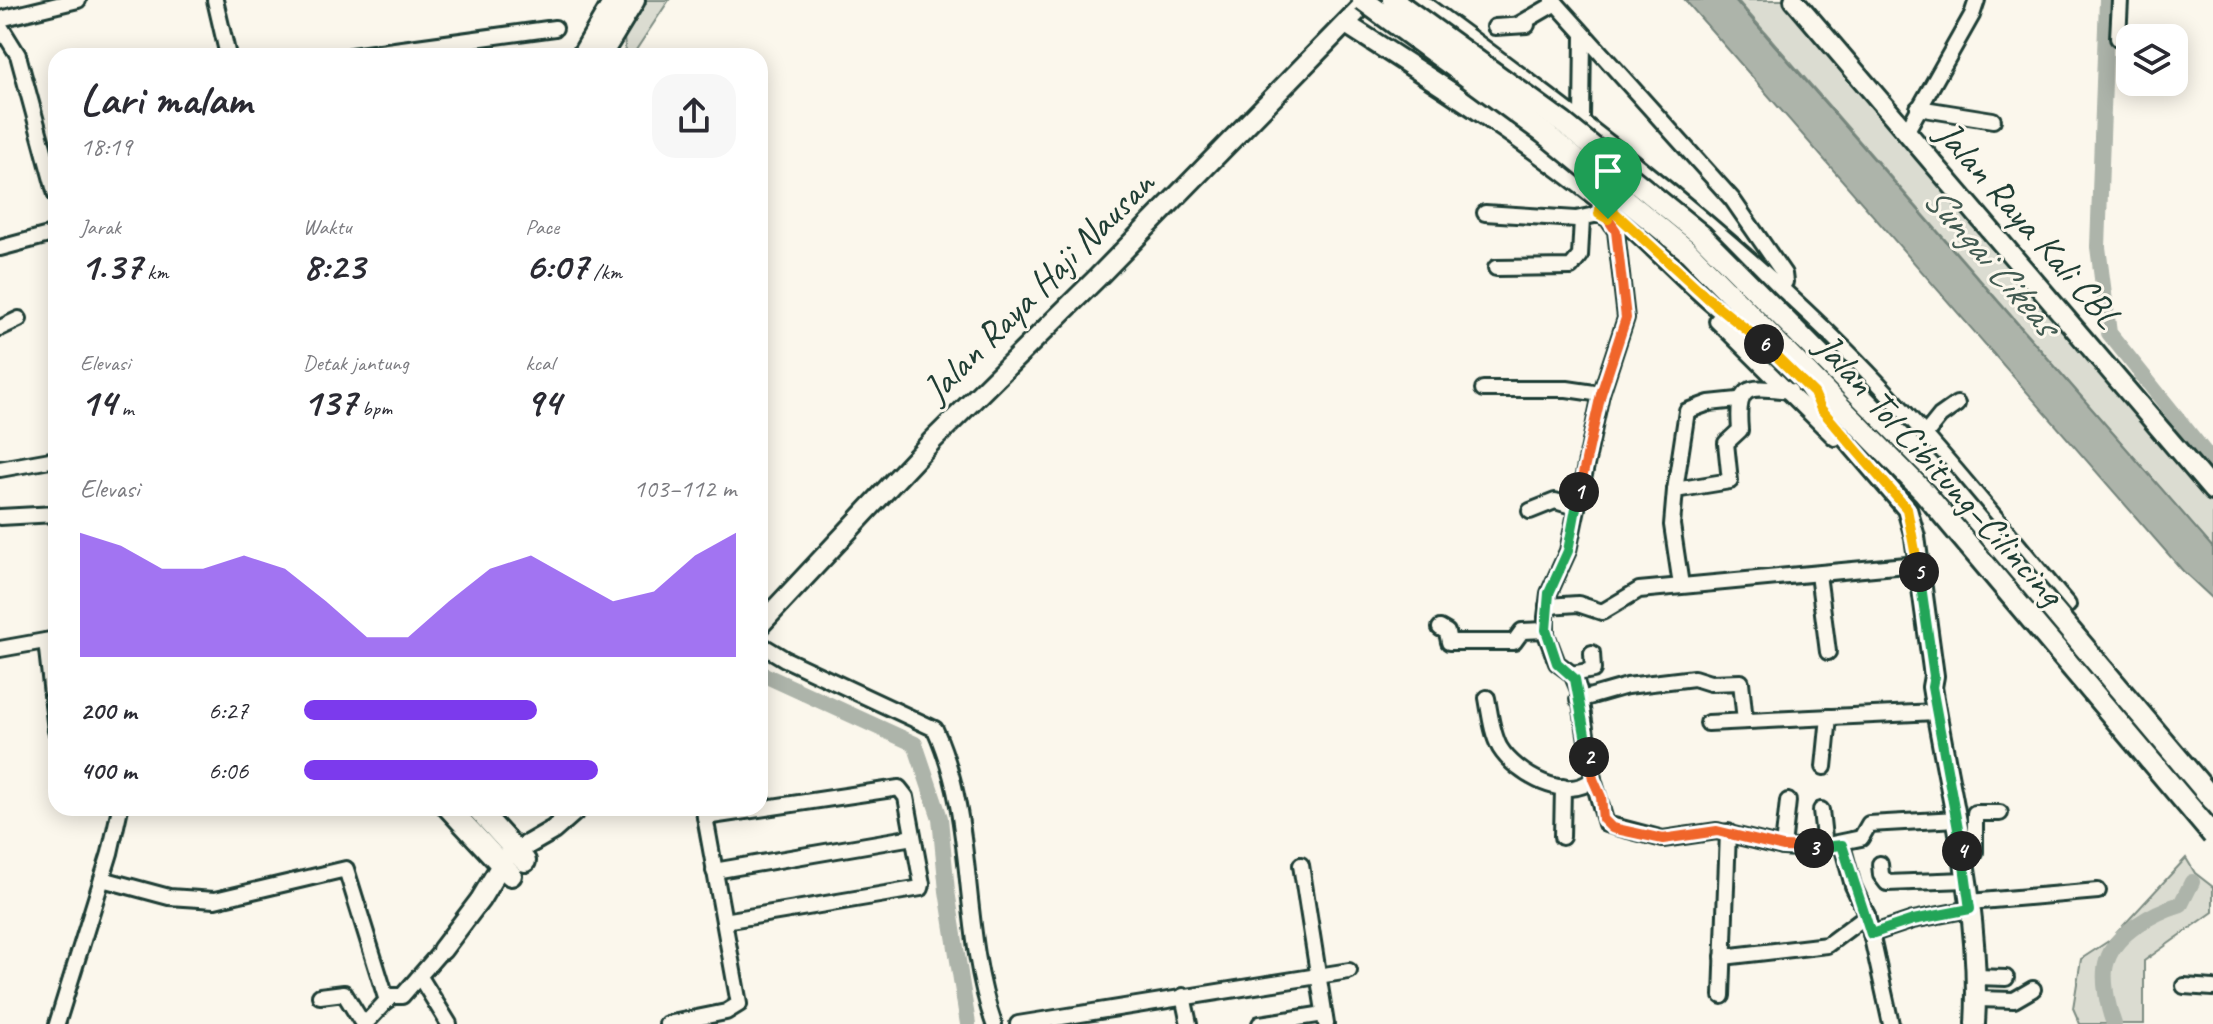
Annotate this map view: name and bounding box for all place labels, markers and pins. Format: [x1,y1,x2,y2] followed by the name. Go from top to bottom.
[1574,137,1642,219] pin
[1744,324,1784,364] pin: 6
[1559,472,1599,512] pin: 1
[1899,552,1939,592] pin: 5
[1569,737,1609,777] pin: 2
[1794,828,1834,868] pin: 3
[1942,831,1982,871] pin: 4

